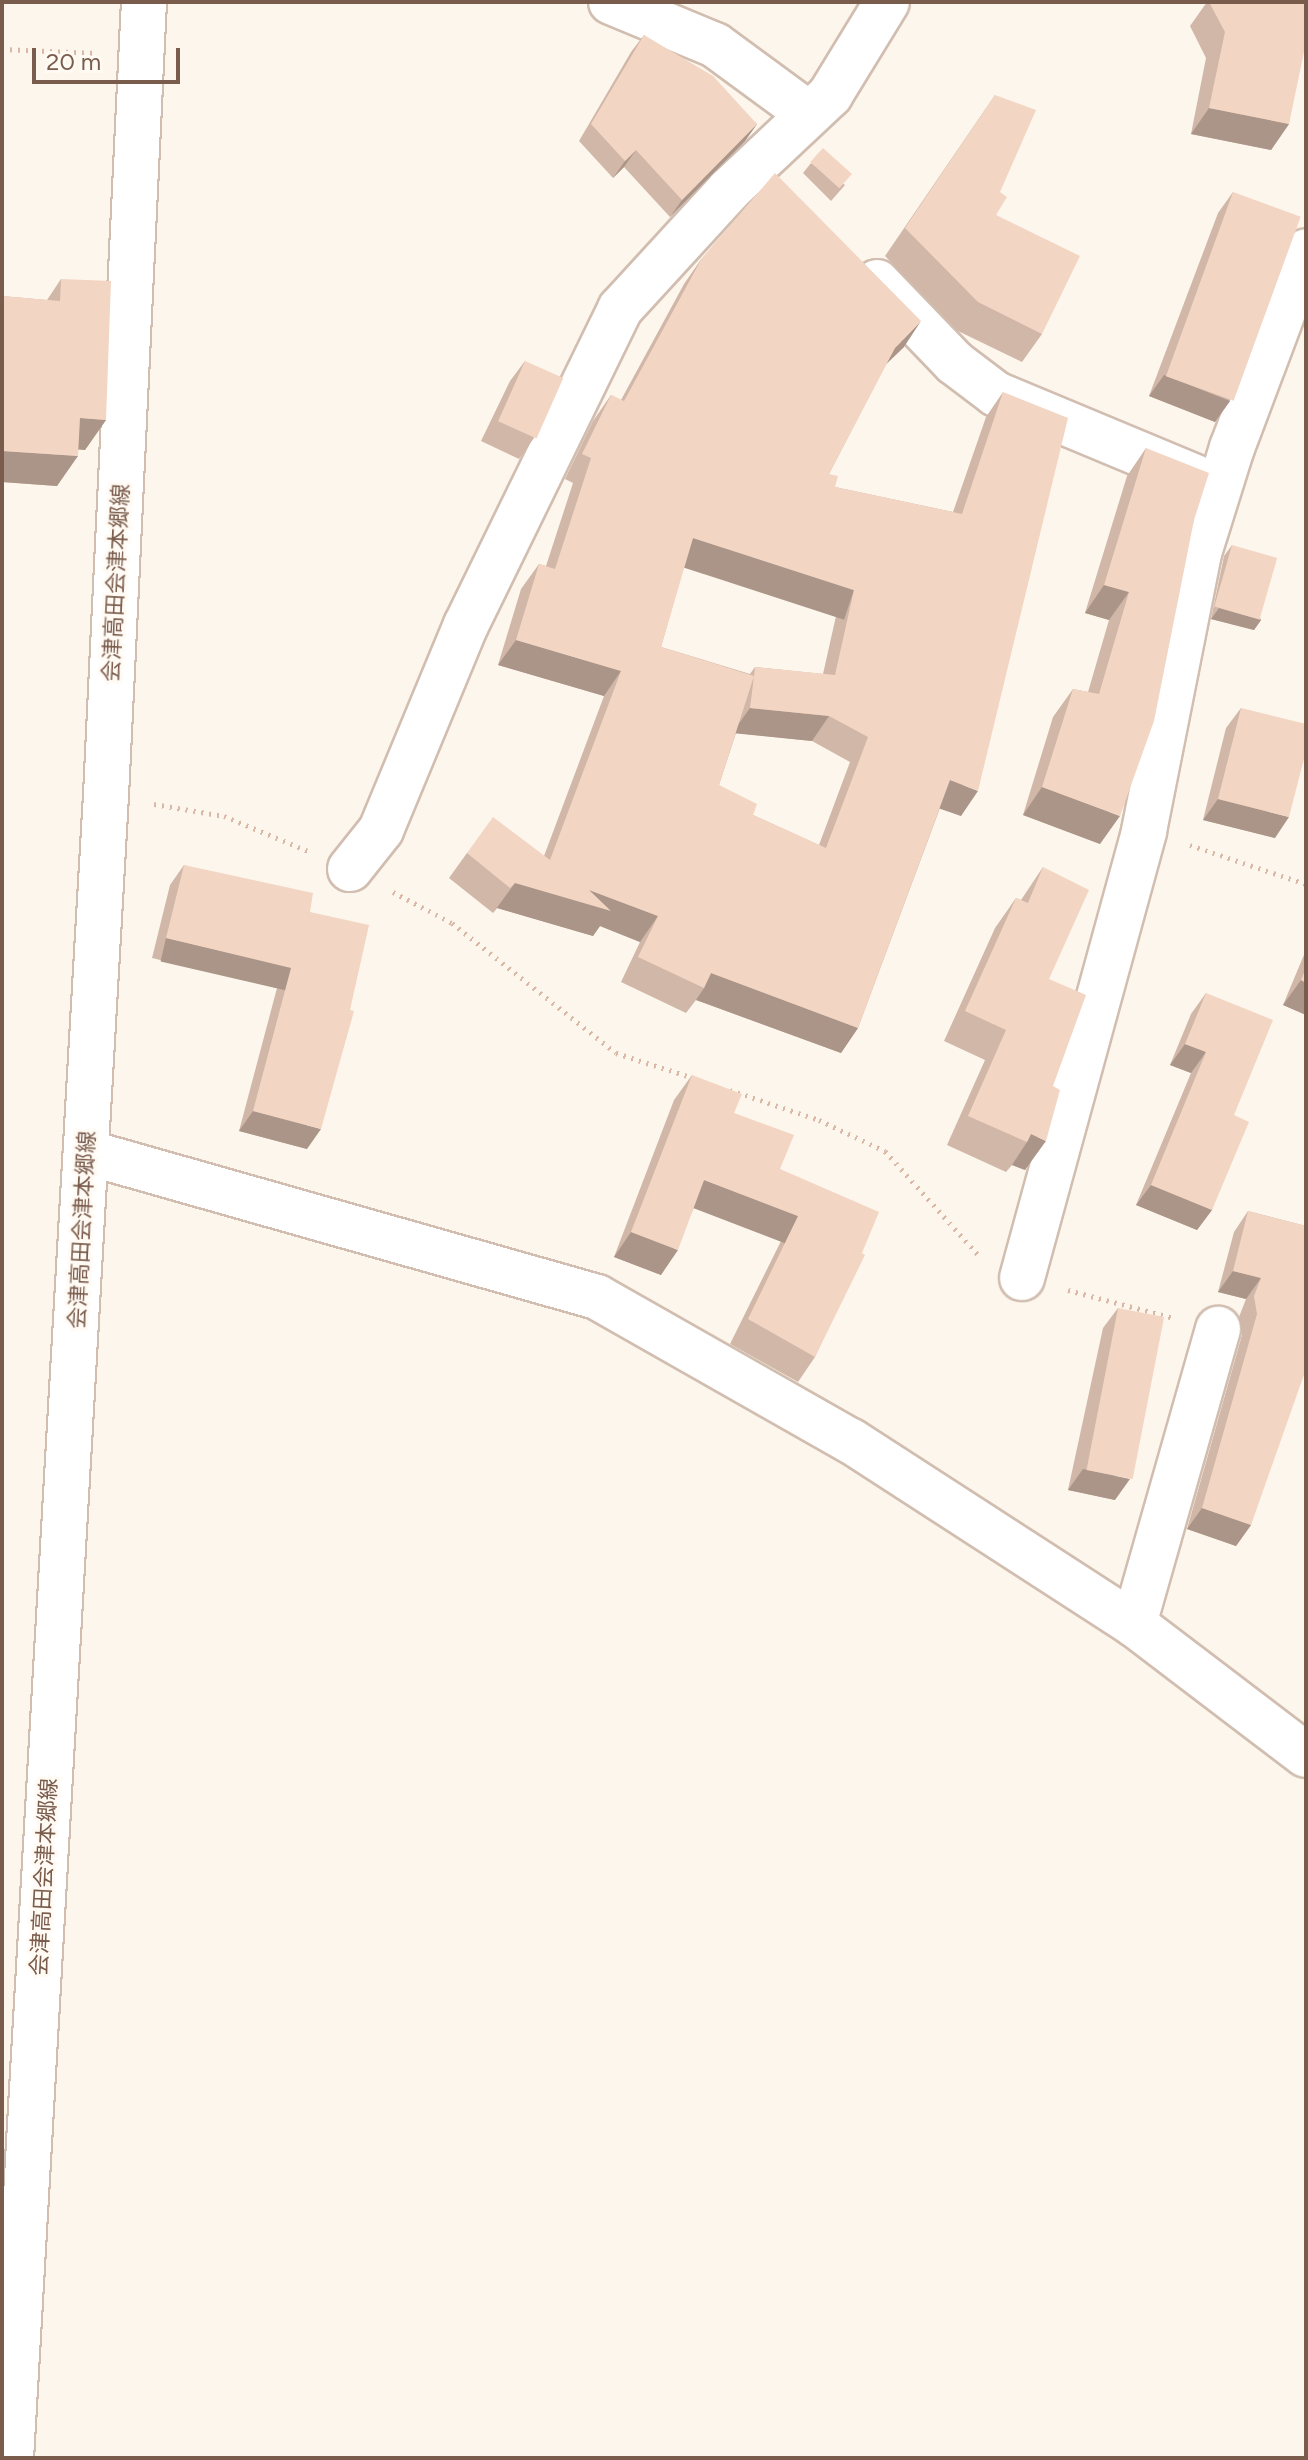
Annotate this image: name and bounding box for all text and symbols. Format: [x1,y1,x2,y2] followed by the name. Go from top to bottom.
[36,32,184,82] scale bar
[46,47,101,76] text: 20 m
[98,483,134,683] street label: 会津高田会津本郷線
[64,1130,100,1330] street label: 会津高田会津本郷線
[26,1777,62,1977] street label: 会津高田会津本郷線

